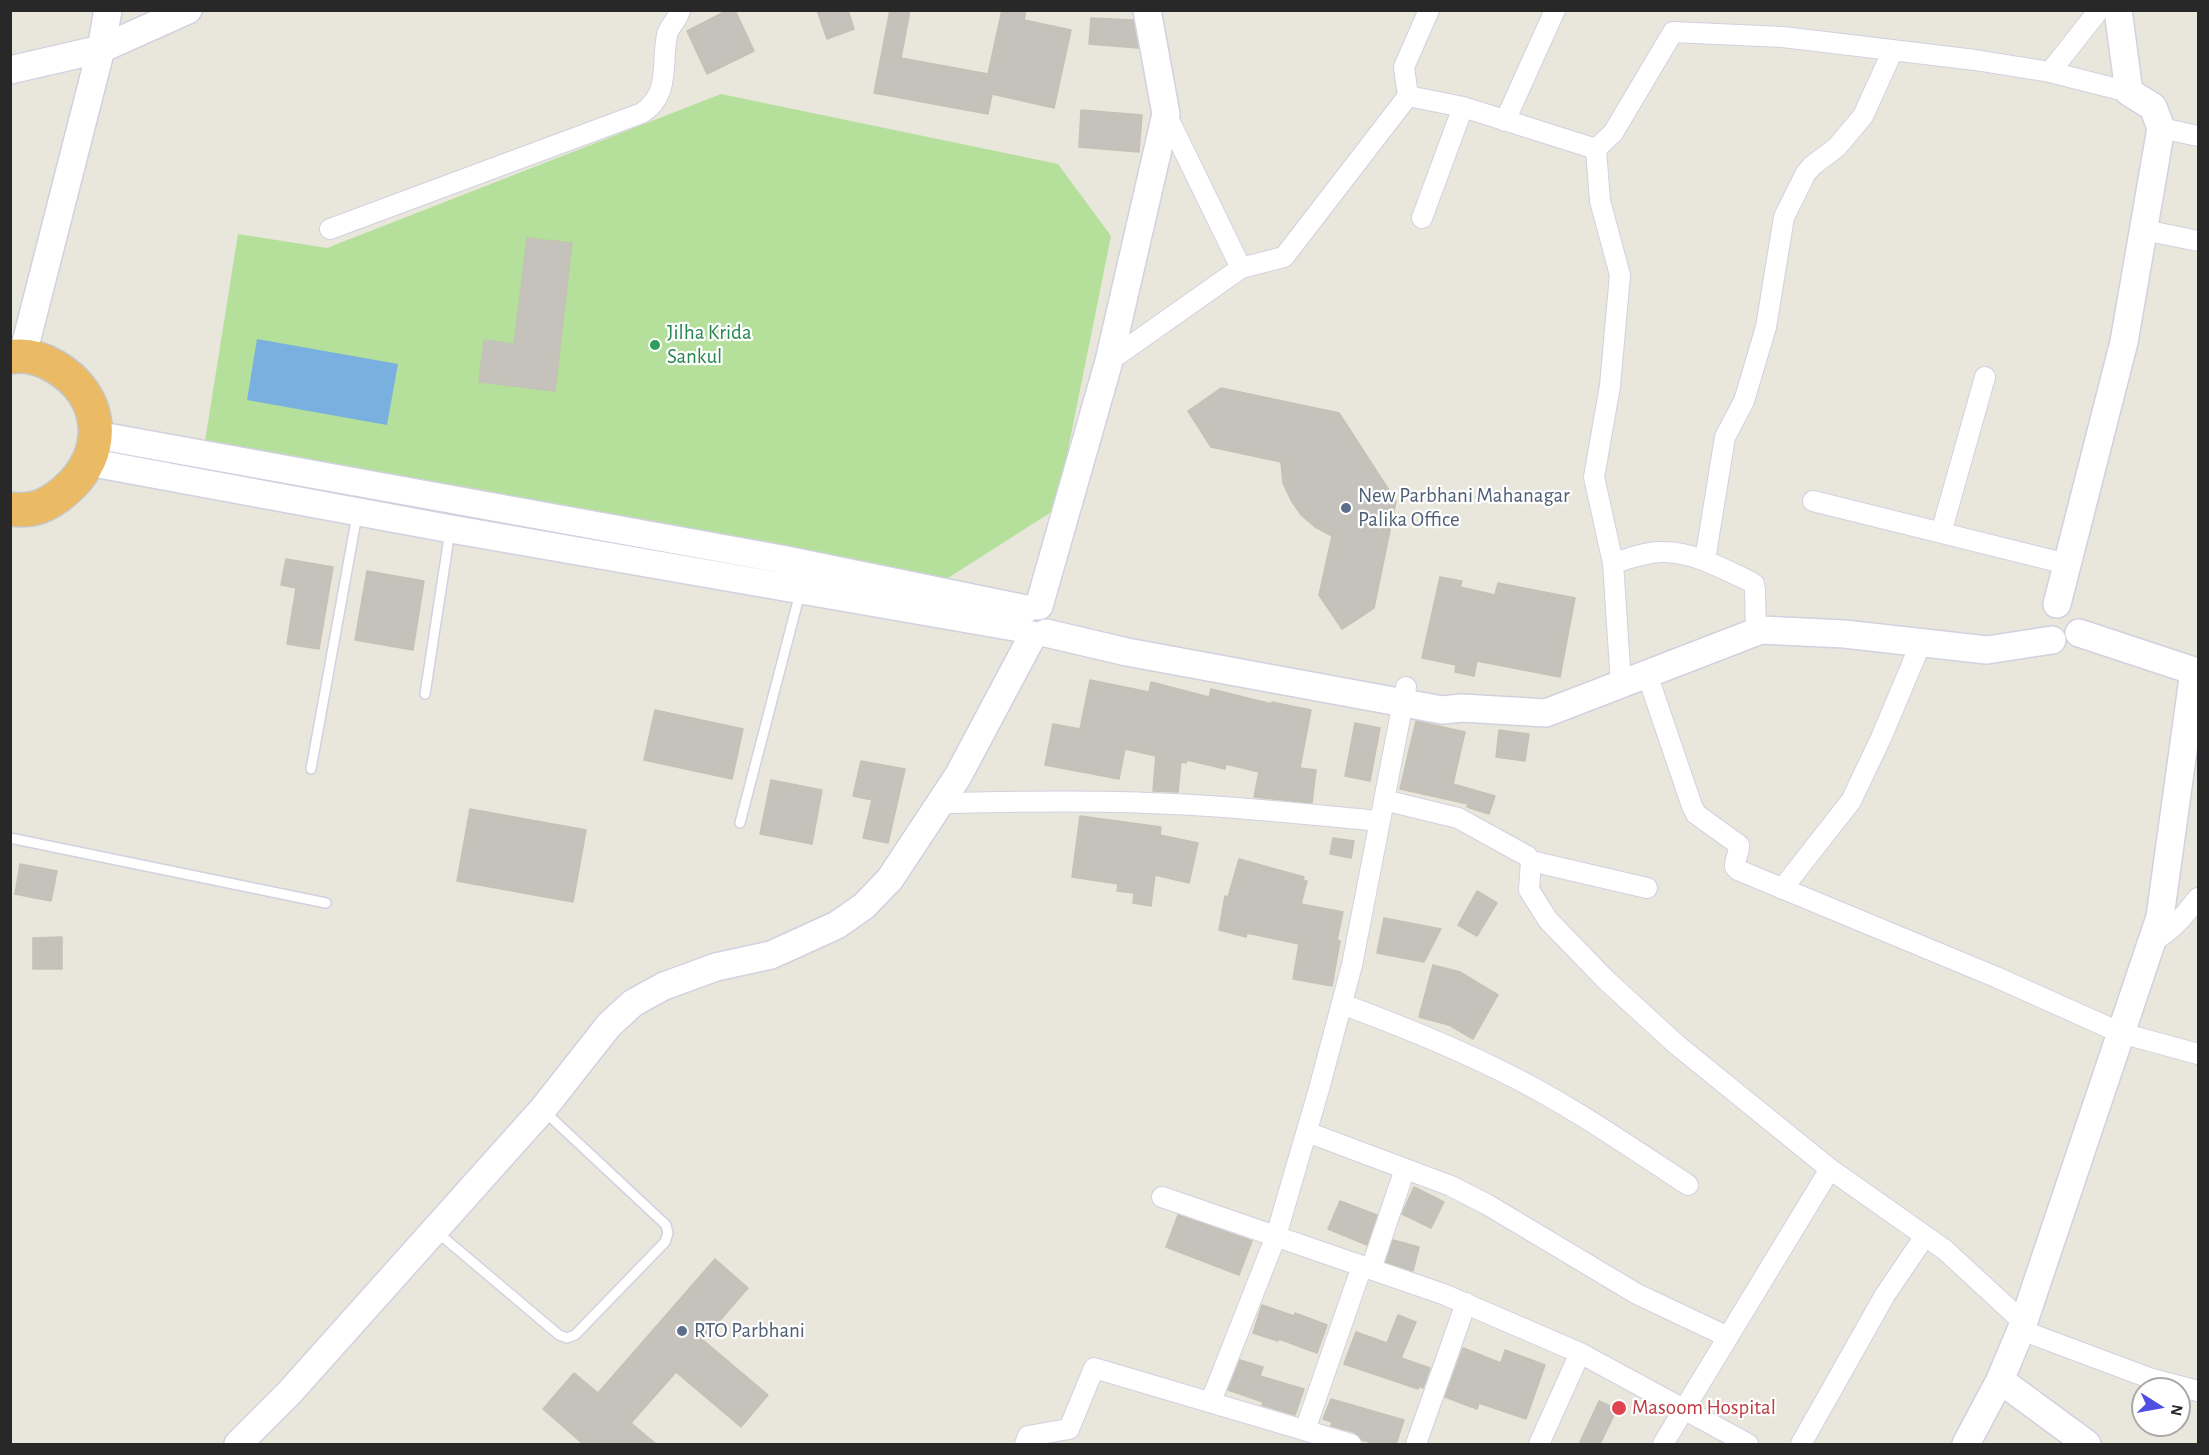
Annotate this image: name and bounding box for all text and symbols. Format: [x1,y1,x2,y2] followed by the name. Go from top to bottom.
[667,320,752,370] place label: Jilha Krida Sankul
[648,338,662,352] marker: Jilha Krida Sankul
[1358,483,1570,533] place label: New Parbhani Mahanagar Palika Office
[1339,501,1353,515] marker: New Parbhani Mahanagar Palika Office
[694,1318,805,1344] place label: RTO Parbhani
[675,1324,689,1338] marker: RTO Parbhani
[2131,1377,2191,1437] north arrow
[1632,1395,1776,1421] place label: Masoom Hospital
[1610,1399,1628,1417] marker: Masoom Hospital
[2168,1403,2186,1417] text: N

